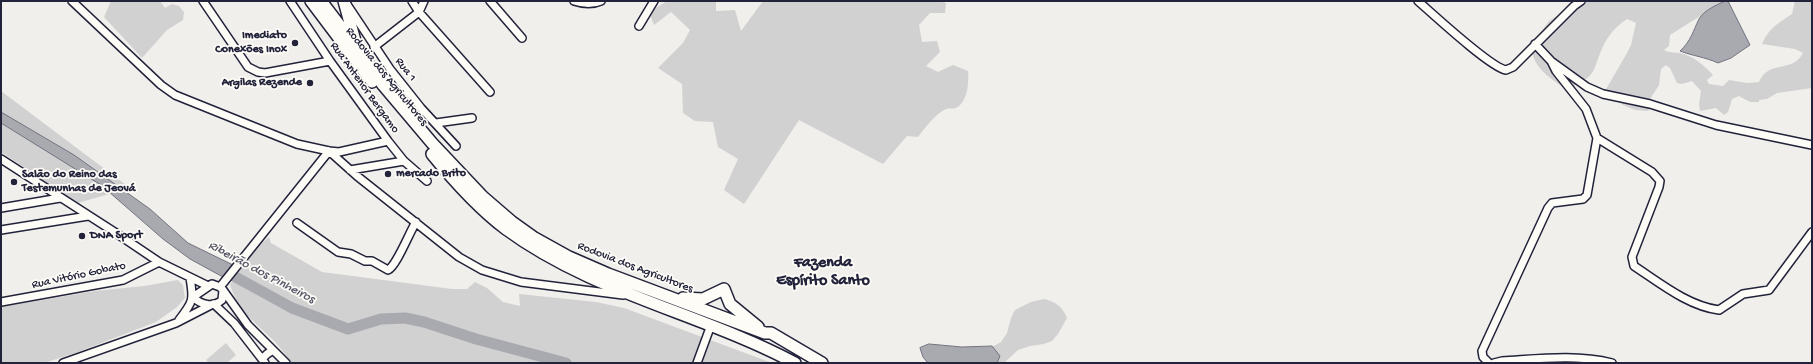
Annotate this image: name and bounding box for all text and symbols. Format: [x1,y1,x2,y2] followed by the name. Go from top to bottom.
[342,25,430,129] street label: Rodovia dos Agricultores
[215,29,287,57] place label: Imediato Conexões Inox
[290,38,300,48] marker: Imediato Conexões Inox
[326,40,402,136] street label: Rua Antenor Bergamo
[391,55,419,85] street label: Rua 1
[222,76,302,90] place label: Argilas Rezende
[305,78,315,88] marker: Argilas Rezende
[396,167,466,181] place label: mercado Brito
[22,168,135,196] place label: Salão do Reino das Testemunhas de Jeová
[383,169,393,179] marker: mercado Brito
[9,177,19,187] marker: Salão do Reino das Testemunhas de Jeová
[90,229,142,243] place label: DNA Sport
[77,231,87,241] marker: DNA Sport
[205,238,317,308] water label: Ribeirão dos Pinheiros
[575,239,695,297] street label: Rodovia dos Agricultores
[776,254,870,292] district label: Fazenda Espírito Santo
[31,259,127,293] street label: Rua Vitório Gobato

